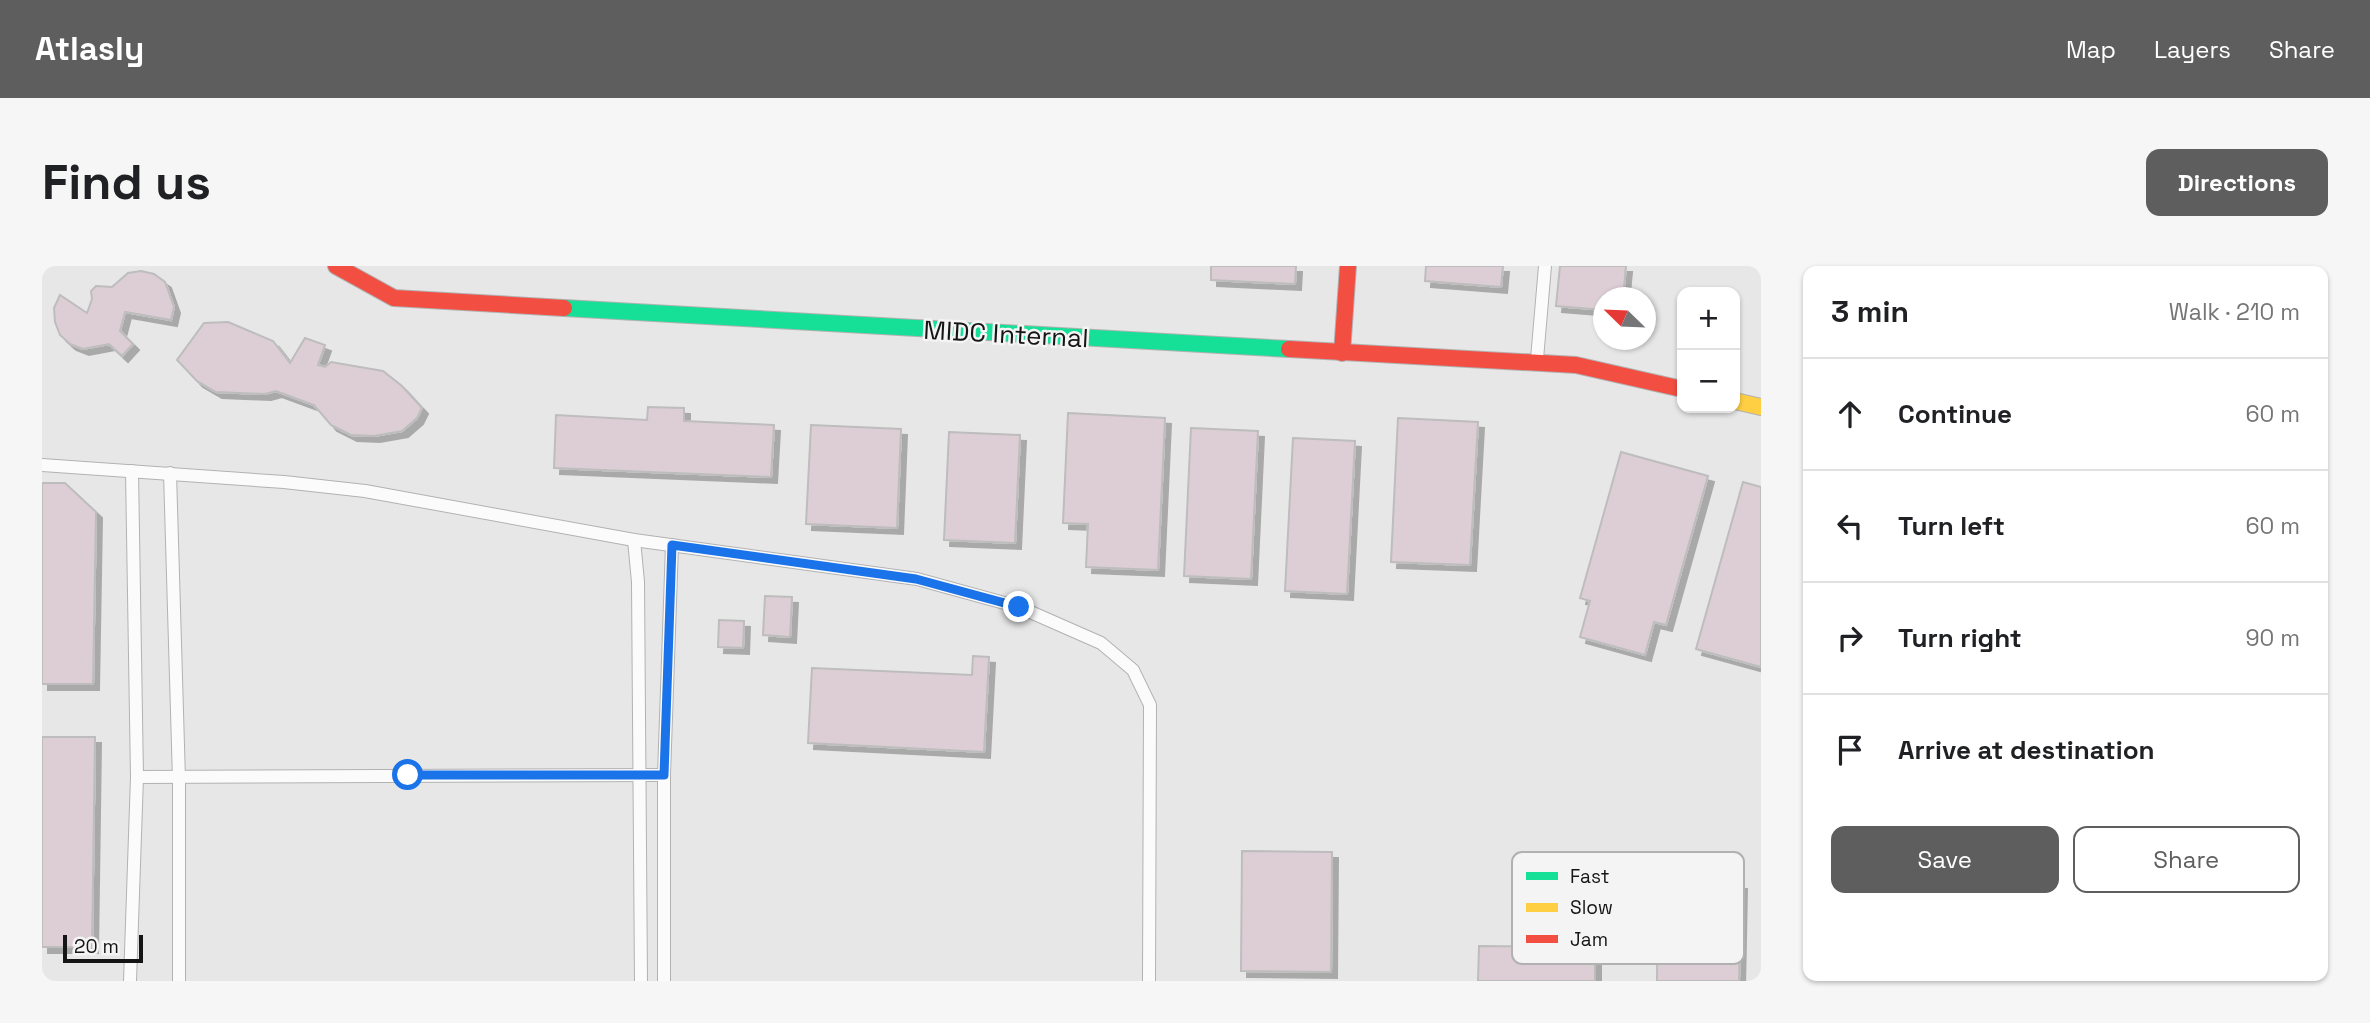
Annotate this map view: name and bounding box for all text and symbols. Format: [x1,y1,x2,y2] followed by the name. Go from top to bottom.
[35,28,144,70] text: Atlasly
[2066,34,2116,65] text: Map
[2154,34,2231,65] text: Layers
[2269,34,2335,65] text: Share
[2146,149,2328,216] button: Directions
[42,151,211,213] text: Find us
[1593,287,1656,350] north arrow
[1677,287,1740,413] map controls
[1677,287,1740,350] button: +
[1831,292,1909,331] text: 3 min
[2169,297,2300,327] text: Walk · 210 m
[923,313,1089,355] street label: MIDC Internal
[1677,350,1740,413] button: −
[1831,395,1869,433] icon: ahead
[1898,397,2012,431] text: Continue
[2245,399,2300,429] text: 60 m
[1831,507,1869,545] icon: left
[1898,509,2005,543] text: Turn left
[2245,511,2300,541] text: 60 m
[1003,591,1034,622] route end
[1831,619,1869,657] icon: right
[1898,621,2022,655] text: Turn right
[2245,623,2300,653] text: 90 m
[1831,731,1869,769] icon: arrive
[1898,733,2155,767] text: Arrive at destination
[392,759,423,790] route start
[1831,826,2059,893] button: Save
[2073,826,2300,893] button: Share
[1512,852,1744,964] legend
[1570,864,1610,889] text: Fast
[1570,895,1613,920] text: Slow
[1570,927,1608,952] text: Jam
[63,932,144,964] scale bar
[74,934,119,959] text: 20 m

